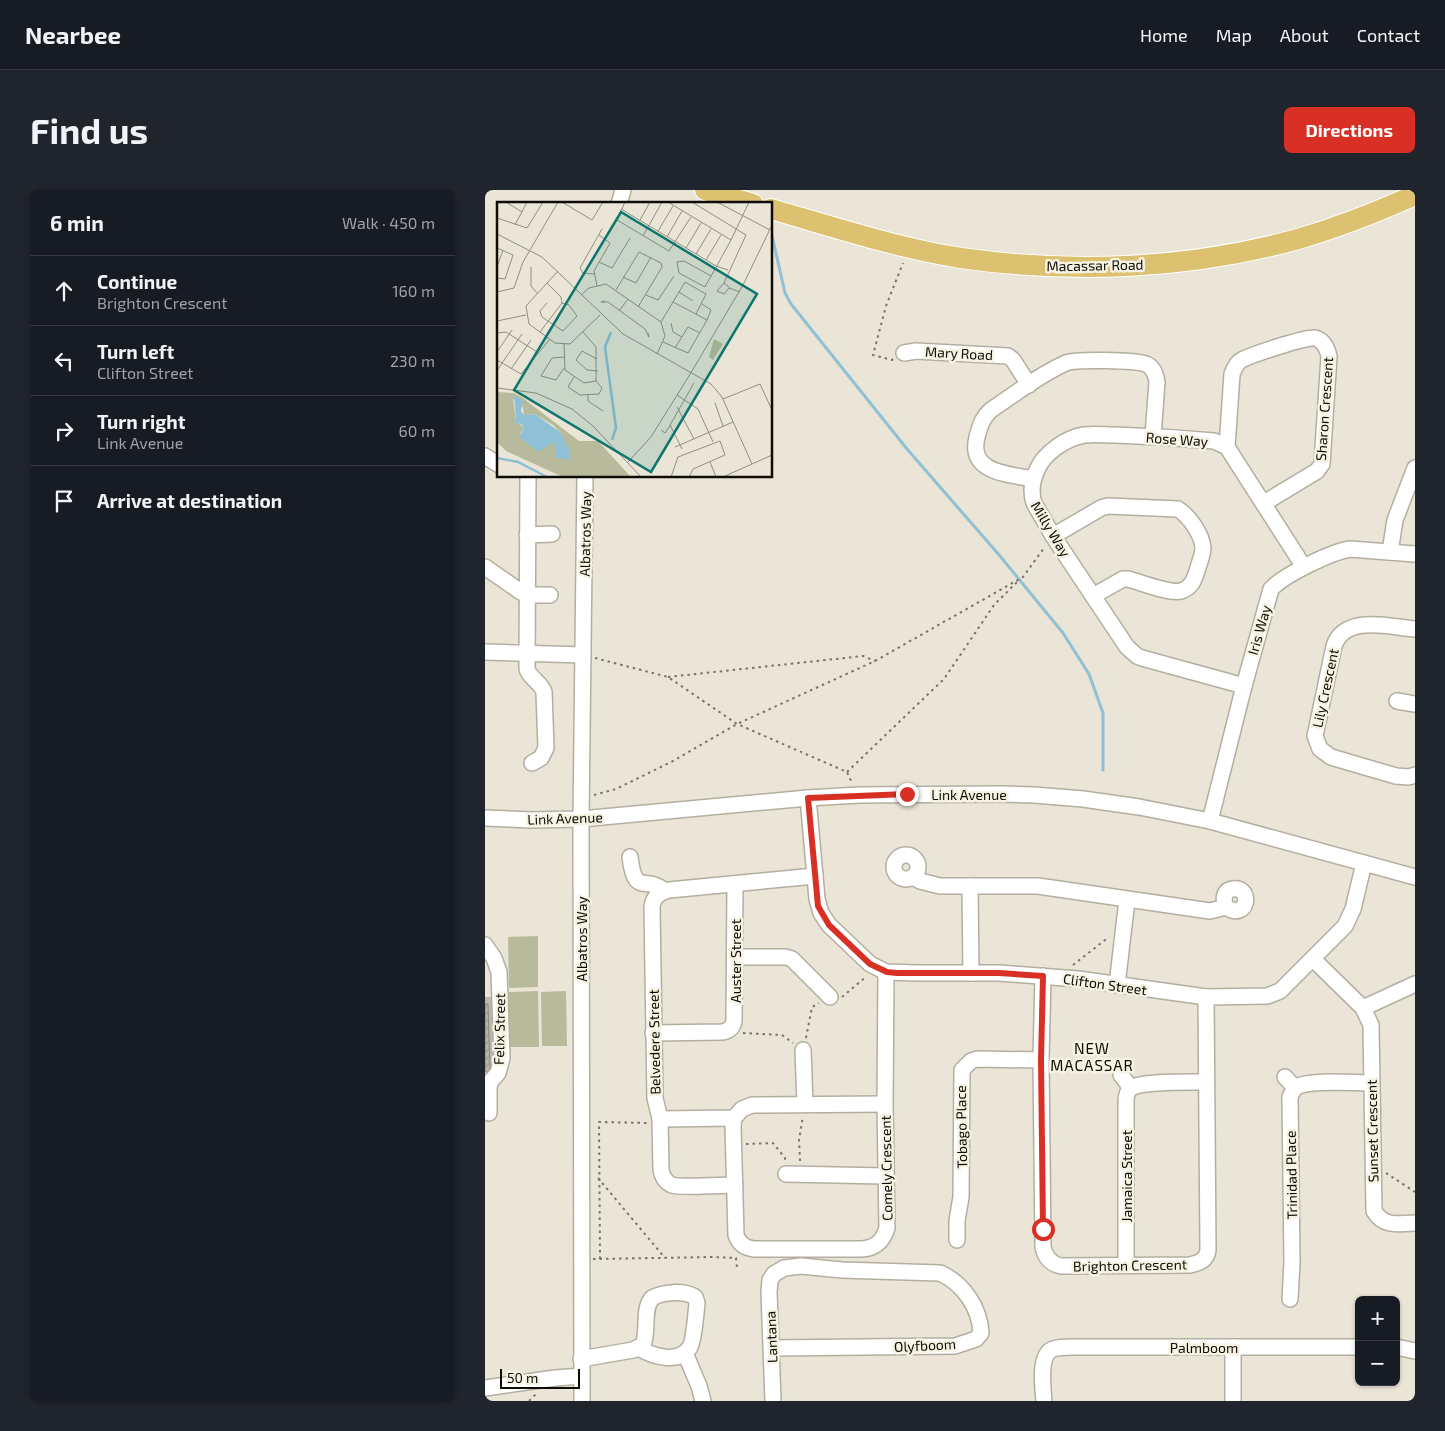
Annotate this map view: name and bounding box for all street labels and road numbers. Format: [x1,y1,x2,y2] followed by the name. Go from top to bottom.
[1046,256,1144,274] street label: Macassar Road
[925,343,993,363] street label: Mary Road
[1312,356,1336,462] street label: Sharon Crescent
[1145,428,1209,450] street label: Rose Way
[576,491,594,577] street label: Albatros Way
[1028,498,1075,560] street label: Milly Way
[1244,603,1274,657] street label: Iris Way
[1308,647,1342,729] street label: Lily Crescent
[931,786,1007,803] street label: Link Avenue
[527,808,603,828] street label: Link Avenue
[573,896,590,982] street label: Albatros Way
[727,919,744,1003] street label: Auster Street
[1062,970,1148,998] street label: Clifton Street
[645,989,663,1095] street label: Belvedere Street
[490,993,508,1065] street label: Felix Street
[1363,1079,1381,1183] street label: Sunset Crescent
[952,1085,970,1169] street label: Tobago Place
[877,1115,895,1221] street label: Comely Crescent
[1118,1130,1135,1222] street label: Jamaica Street
[1282,1130,1300,1220] street label: Trinidad Place
[1073,1256,1187,1274] street label: Brighton Crescent
[762,1311,780,1363] street label: Lantana
[894,1335,956,1355] street label: Olyfboom
[1170,1339,1238,1356] street label: Palmboom

